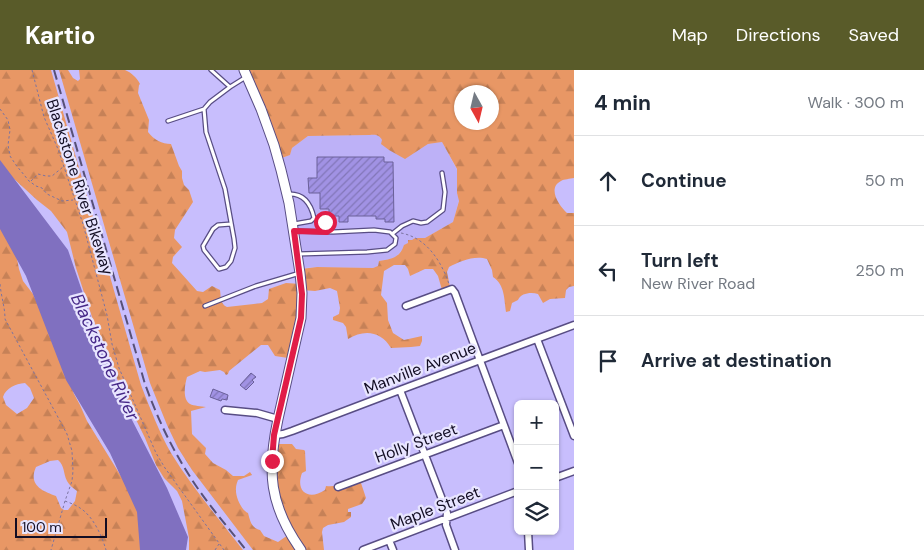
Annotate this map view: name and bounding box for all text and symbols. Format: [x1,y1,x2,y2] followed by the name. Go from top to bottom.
[25,20,95,51] text: Kartio
[672,23,708,47] text: Map
[736,23,821,47] text: Directions
[849,23,899,47] text: Saved
[454,85,499,130] north arrow
[594,89,651,117] text: 4 min
[807,92,904,113] text: Walk · 300 m
[42,96,118,278] street label: Blackstone River Bikeway
[594,167,622,195] icon: ahead
[641,168,727,193] text: Continue
[865,170,904,191] text: 50 m
[314,211,337,234] route start
[641,248,719,273] text: Turn left
[594,257,622,285] icon: left
[856,260,904,281] text: 250 m
[641,273,755,294] text: New River Road
[65,290,145,426] water label: Blackstone River
[361,337,479,399] street label: Manville Avenue
[594,347,622,375] icon: arrive
[641,348,832,373] text: Arrive at destination
[514,400,559,535] map controls
[514,400,559,445] button: +
[372,418,460,468] street label: Holly Street
[514,445,559,490] button: −
[261,450,284,473] route end
[387,481,483,535] street label: Maple Street
[514,490,559,535] button: layers
[15,515,108,538] scale bar
[22,518,62,536] text: 100 m

